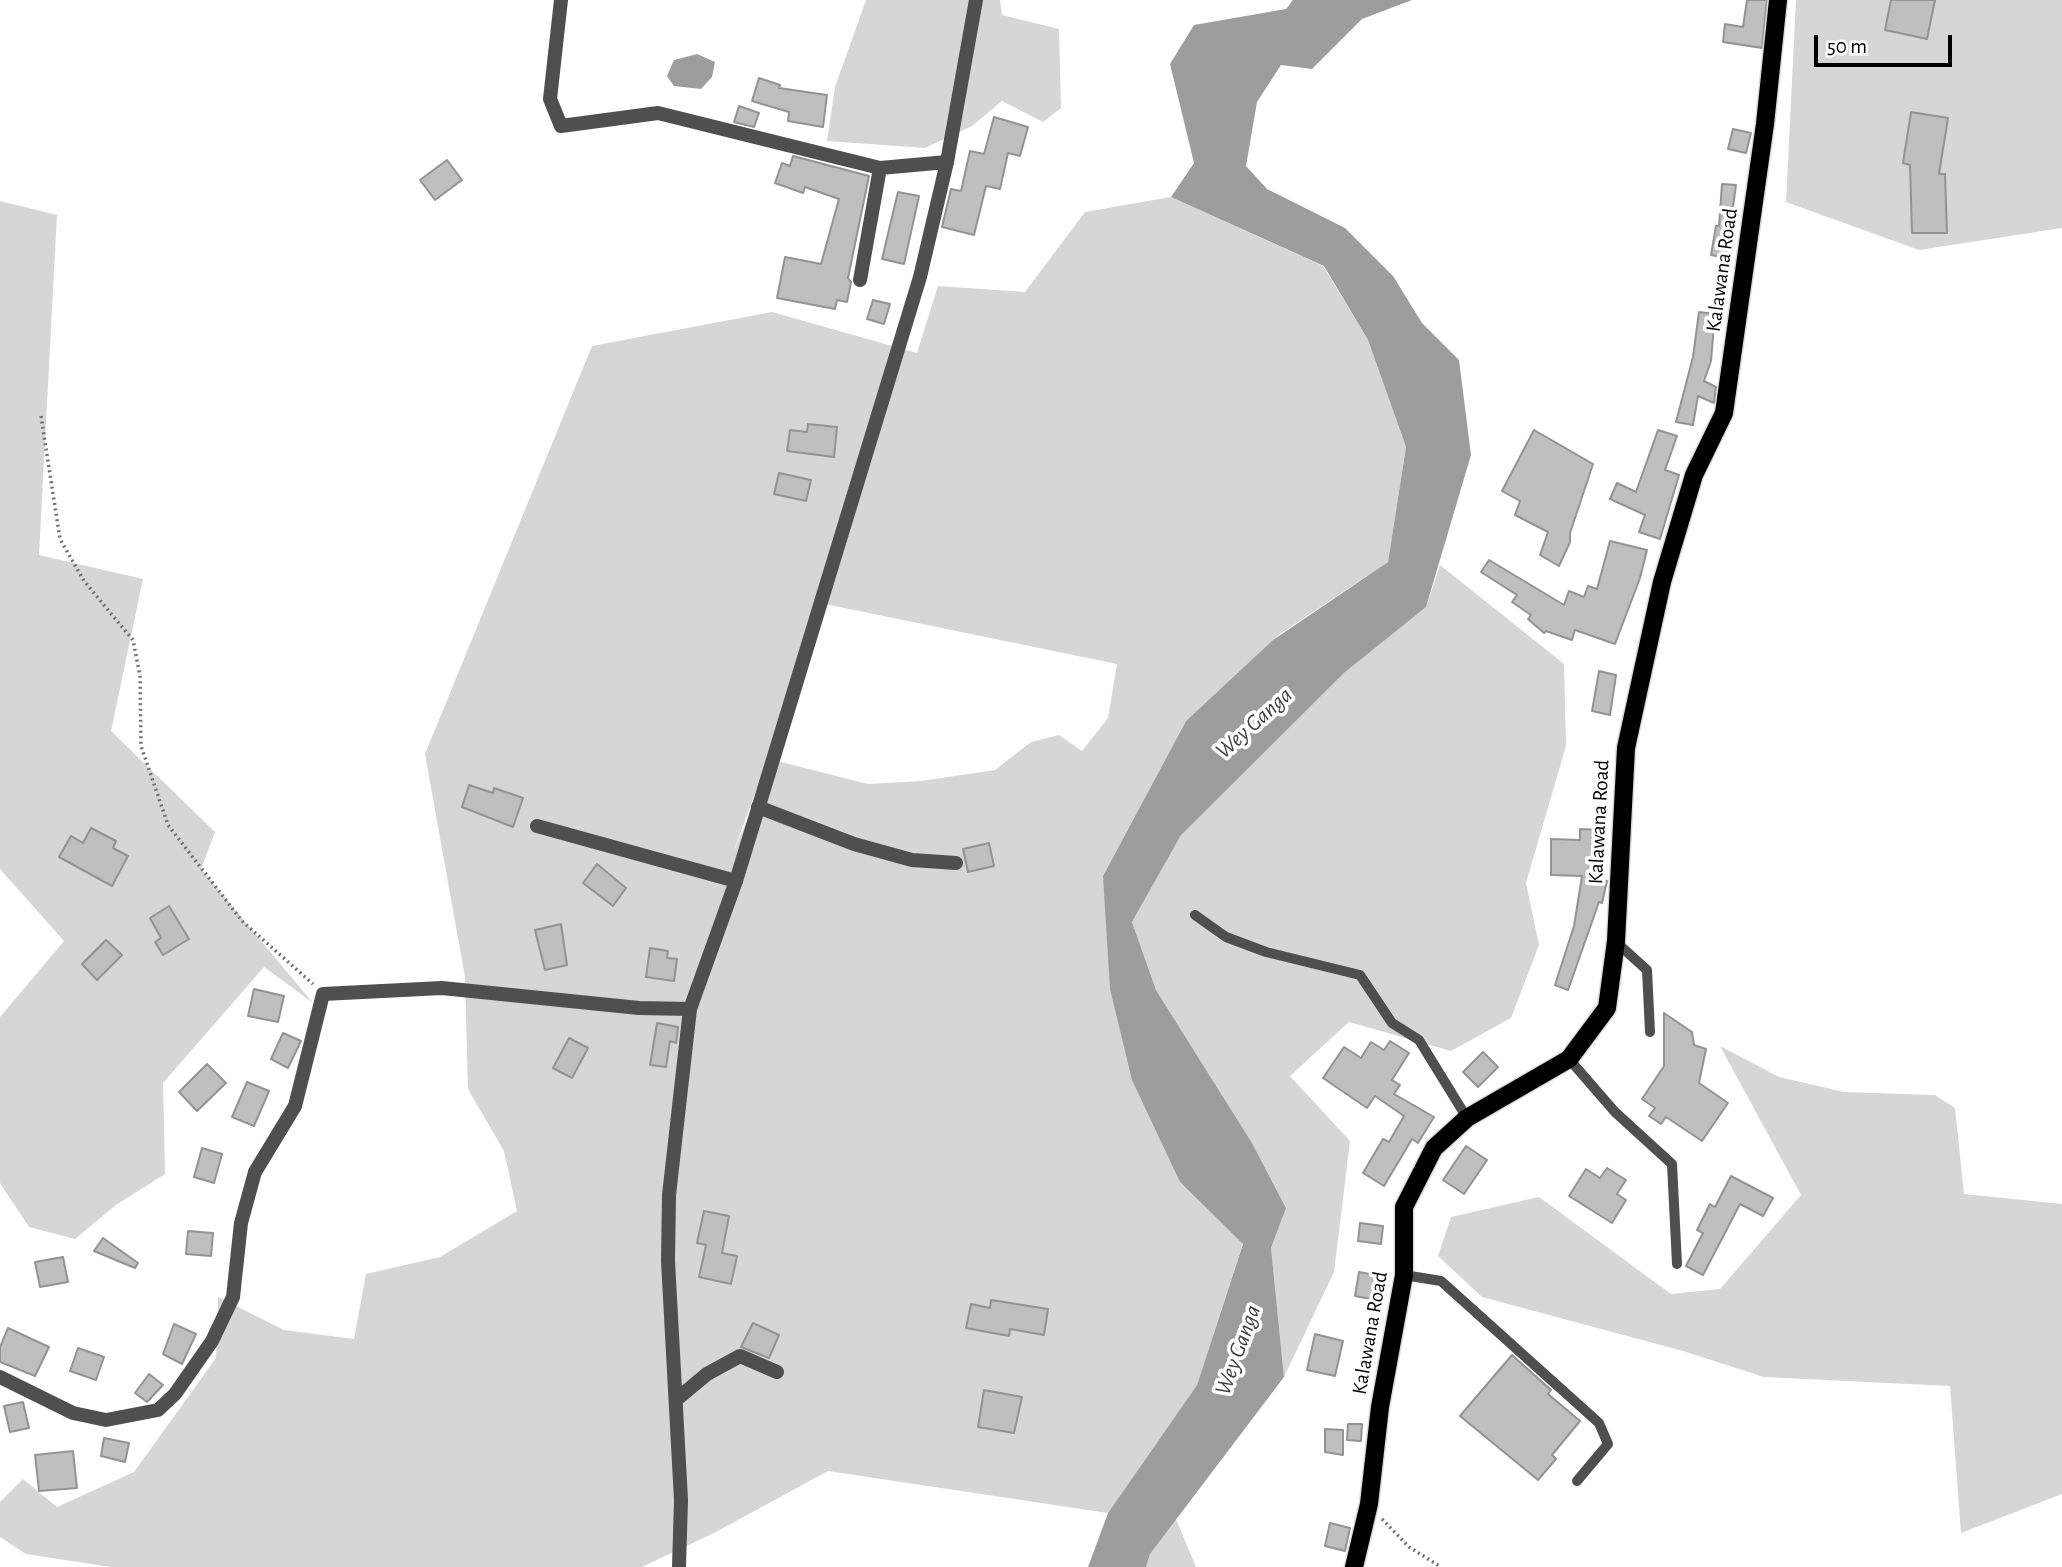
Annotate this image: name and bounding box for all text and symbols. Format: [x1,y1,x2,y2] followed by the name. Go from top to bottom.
[1817,21,1955,65] scale bar
[1827,36,1867,57] text: 50 m
[1701,207,1743,333] street label: Kalawana Road
[1210,681,1298,765] water label: Wey Ganga
[1583,759,1615,885] street label: Kalawana Road
[1347,1269,1393,1397] street label: Kalawana Road
[1209,1301,1267,1399] water label: Wey Ganga

